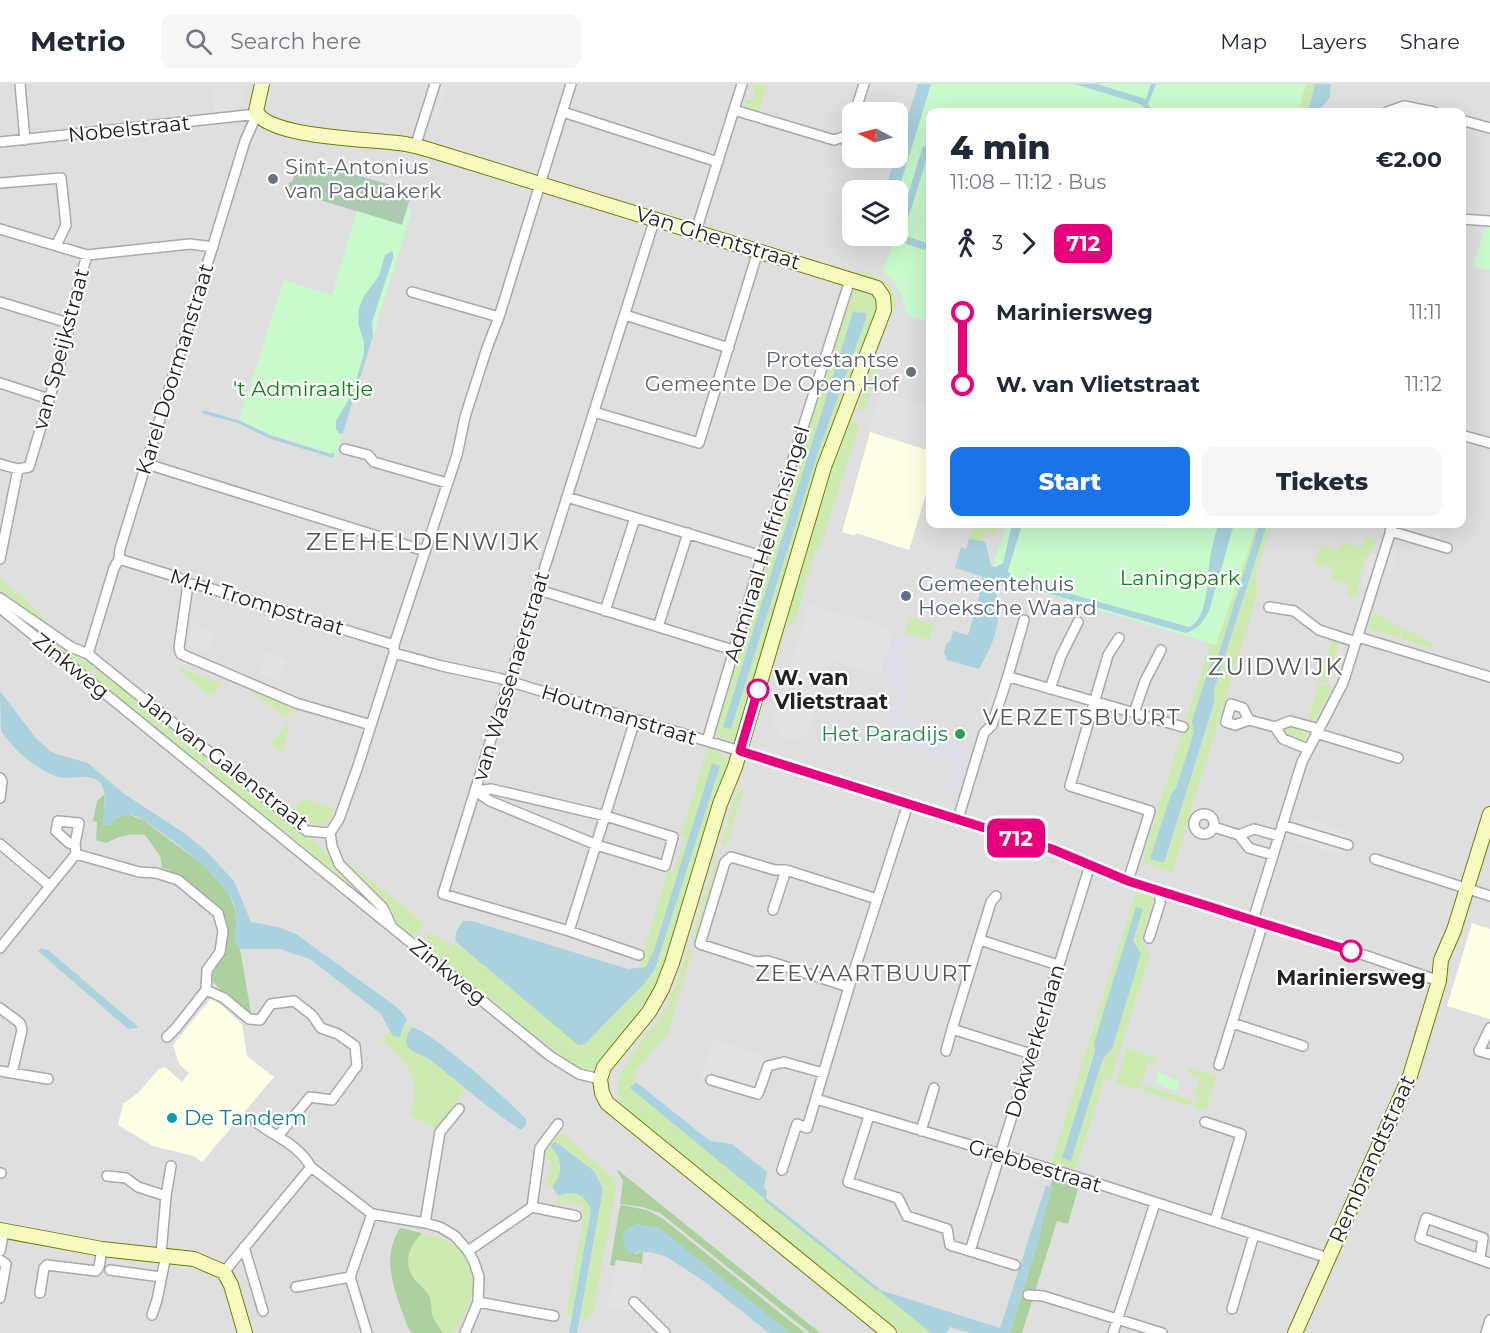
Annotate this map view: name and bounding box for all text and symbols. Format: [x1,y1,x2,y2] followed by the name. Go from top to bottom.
[161,14,581,68] search box
[30,24,125,58] text: Metrio
[182,25,215,58] icon: search
[230,28,361,55] text: Search here
[1220,29,1267,54] text: Map
[1300,29,1367,54] text: Layers
[1400,29,1460,54] text: Share
[842,102,908,168] north arrow
[842,102,908,246] map controls
[67,110,191,147] street label: Nobelstraat
[950,127,1051,167] text: 4 min
[1376,146,1442,173] text: €2.00
[285,154,442,203] place label: Sint-Antonius van Paduakerk
[950,170,1106,194] text: 11:08 – 11:12 · Bus
[266,172,280,186] marker: Sint-Antonius van Paduakerk
[842,180,908,246] button: layers
[633,201,804,274] street label: Van Ghentstraat
[950,227,983,260] icon: walk
[1012,227,1045,260] icon: forward
[992,231,1003,255] text: 3
[1066,231,1100,256] text: 712
[130,260,219,477] street label: Karel Doormanstraat
[27,265,94,432] street label: van Speijkstraat
[996,299,1153,326] text: Mariniersweg
[1409,300,1442,324] text: 11:11
[645,347,900,396] place label: Protestantse Gemeente De Open Hof
[904,365,918,379] marker: Protestantse Gemeente De Open Hof
[996,371,1200,398] text: W. van Vlietstraat
[1405,372,1442,396] text: 11:12
[233,376,373,401] park label: 't Admiraaltje
[719,423,814,665] street label: Admiraal Helfrichsingel
[950,447,1190,516] button: Start
[1202,447,1442,516] button: Tickets
[306,527,540,556] district label: ZEEHELDENWIJK
[167,563,347,640] street label: M.H. Trompstraat
[1120,565,1241,590] park label: Laningpark
[467,568,554,784] street label: van Wassenaerstraat
[918,571,1097,620] place label: Gemeentehuis Hoeksche Waard
[899,589,913,603] marker: Gemeentehuis Hoeksche Waard
[28,627,114,704] street label: Zinkweg
[1208,652,1344,681] district label: ZUIDWIJK
[773,665,888,714] place label: W. van Vlietstraat
[538,679,700,750] street label: Houtmanstraat
[747,679,769,701] marker: W. van Vlietstraat
[134,688,313,835] street label: Jan van Galenstraat
[983,704,1181,731] district label: VERZETSBUURT
[821,721,948,746] place label: Het Paradijs
[953,727,967,741] marker: Het Paradijs
[982,818,1050,858] line badge: 712
[999,826,1033,851] text: 712
[405,933,491,1010] street label: Zinkweg
[1340,940,1362,962] marker: Mariniersweg
[755,960,973,987] district label: ZEEVAARTBUURT
[999,961,1070,1121] street label: Dokwerkerlaan
[1276,965,1426,990] place label: Mariniersweg
[1323,1071,1420,1246] street label: Rembrandtstraat
[184,1105,307,1130] place label: De Tandem
[165,1111,179,1125] marker: De Tandem
[966,1133,1105,1198] street label: Grebbestraat

